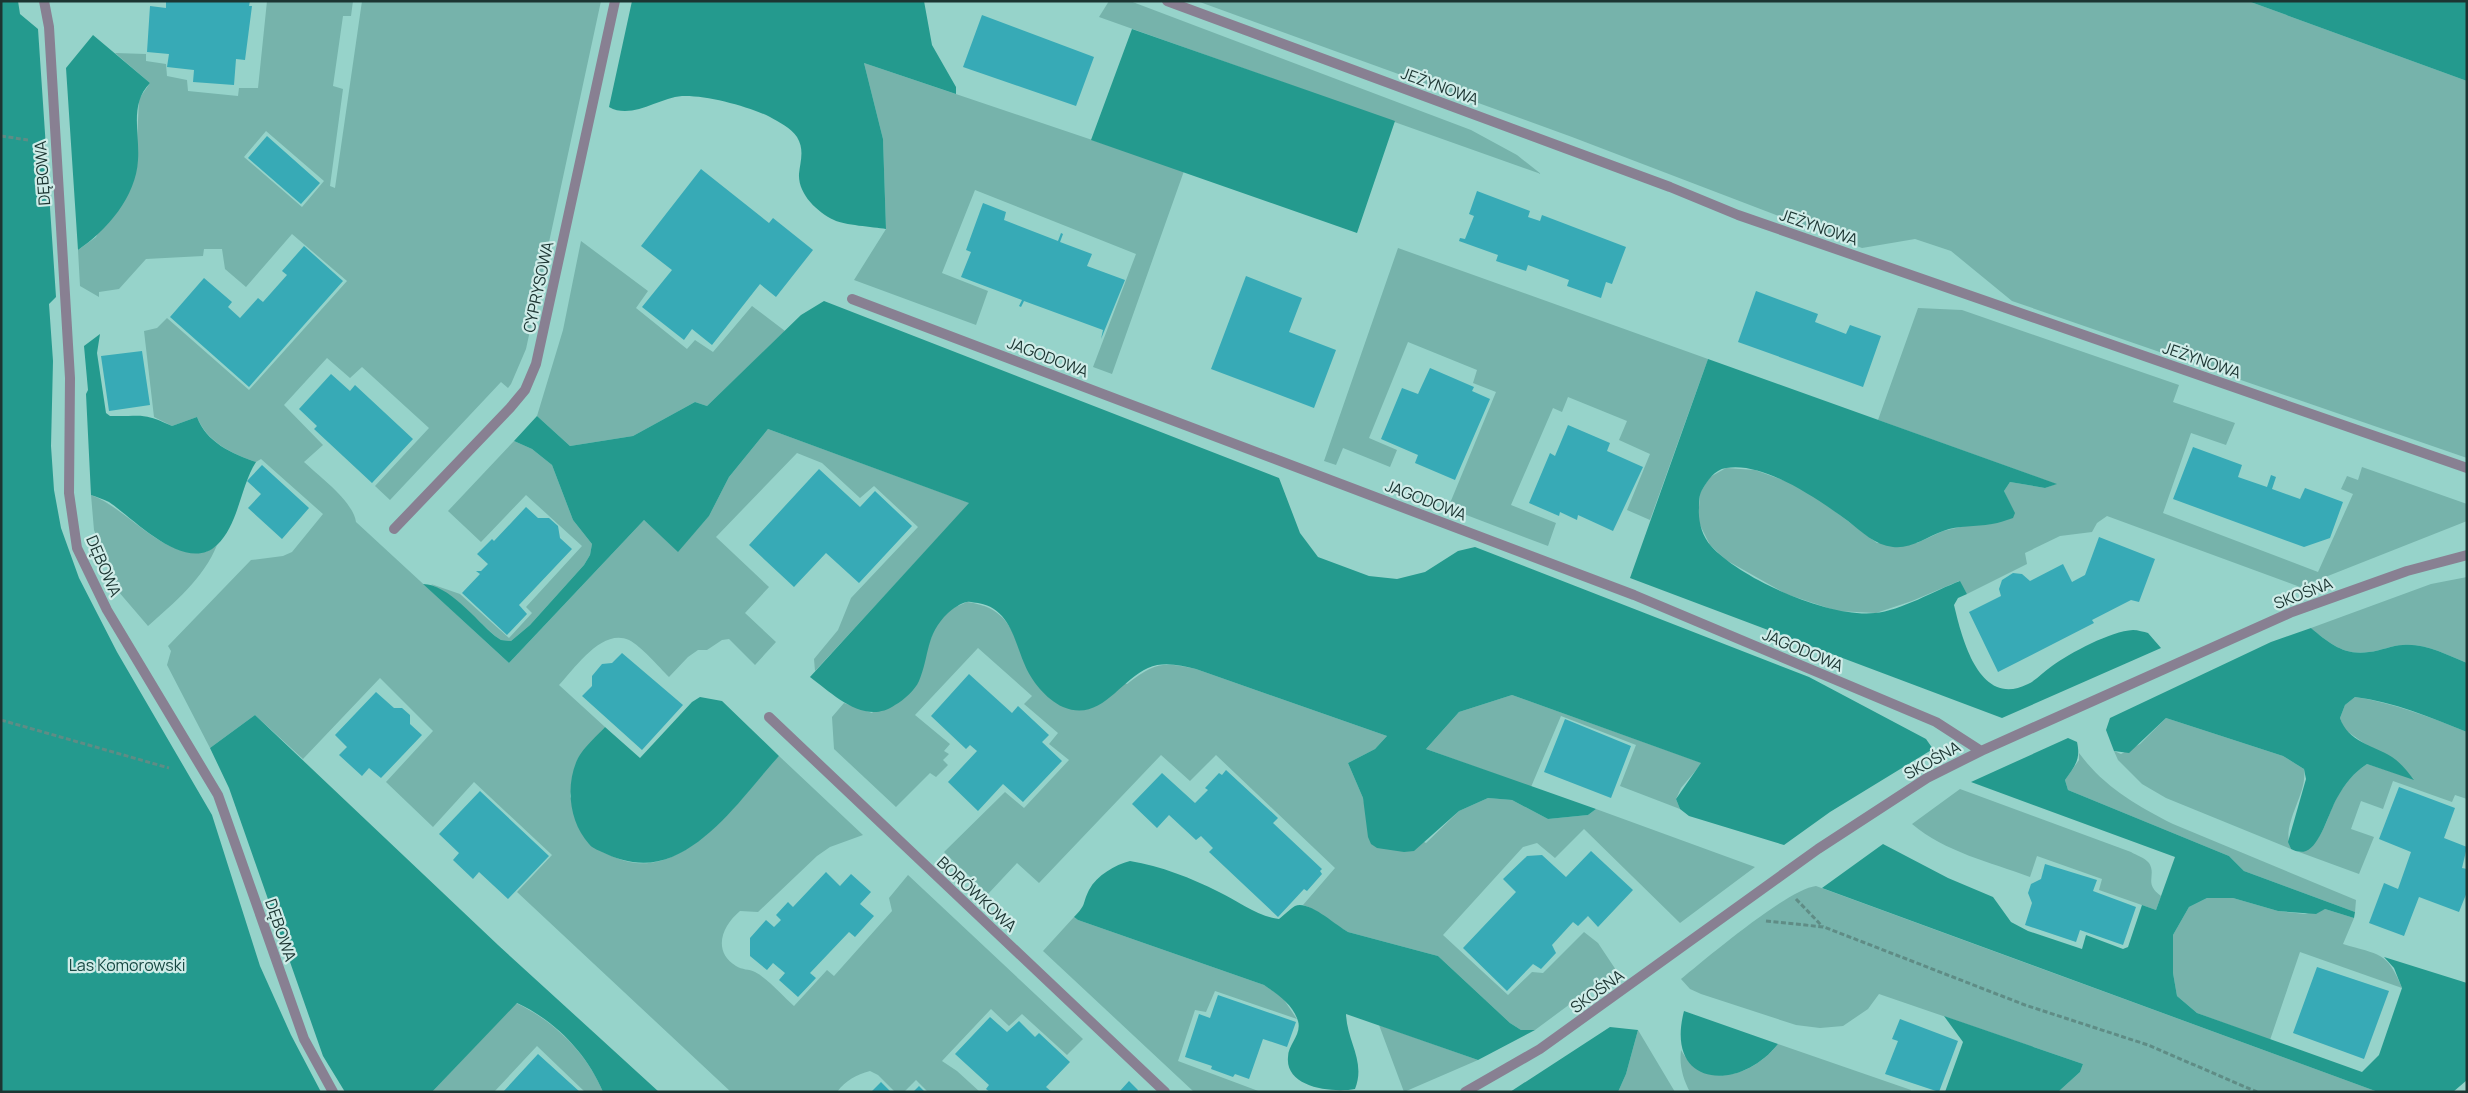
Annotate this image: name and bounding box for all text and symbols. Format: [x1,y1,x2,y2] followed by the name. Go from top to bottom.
[1398,62,1482,110] street label: JEŻYNOWA
[29,140,55,206] street label: DĘBOWA
[1777,203,1861,251] street label: JEŻYNOWA
[518,239,558,335] street label: CYPRYSOWA
[1004,331,1092,383] street label: JAGODOWA
[2160,336,2244,384] street label: JEŻYNOWA
[1382,474,1470,526] street label: JAGODOWA
[81,532,127,600] street label: DĘBOWA
[2270,572,2336,614] street label: SKOŚNA
[1759,623,1847,677] street label: JAGODOWA
[1900,736,1964,784] street label: SKOŚNA
[932,851,1022,937] street label: BORÓWKOWA
[260,896,302,964] street label: DĘBOWA
[69,954,185,976] park label: Las Komorowski
[1566,964,1628,1018] street label: SKOŚNA

